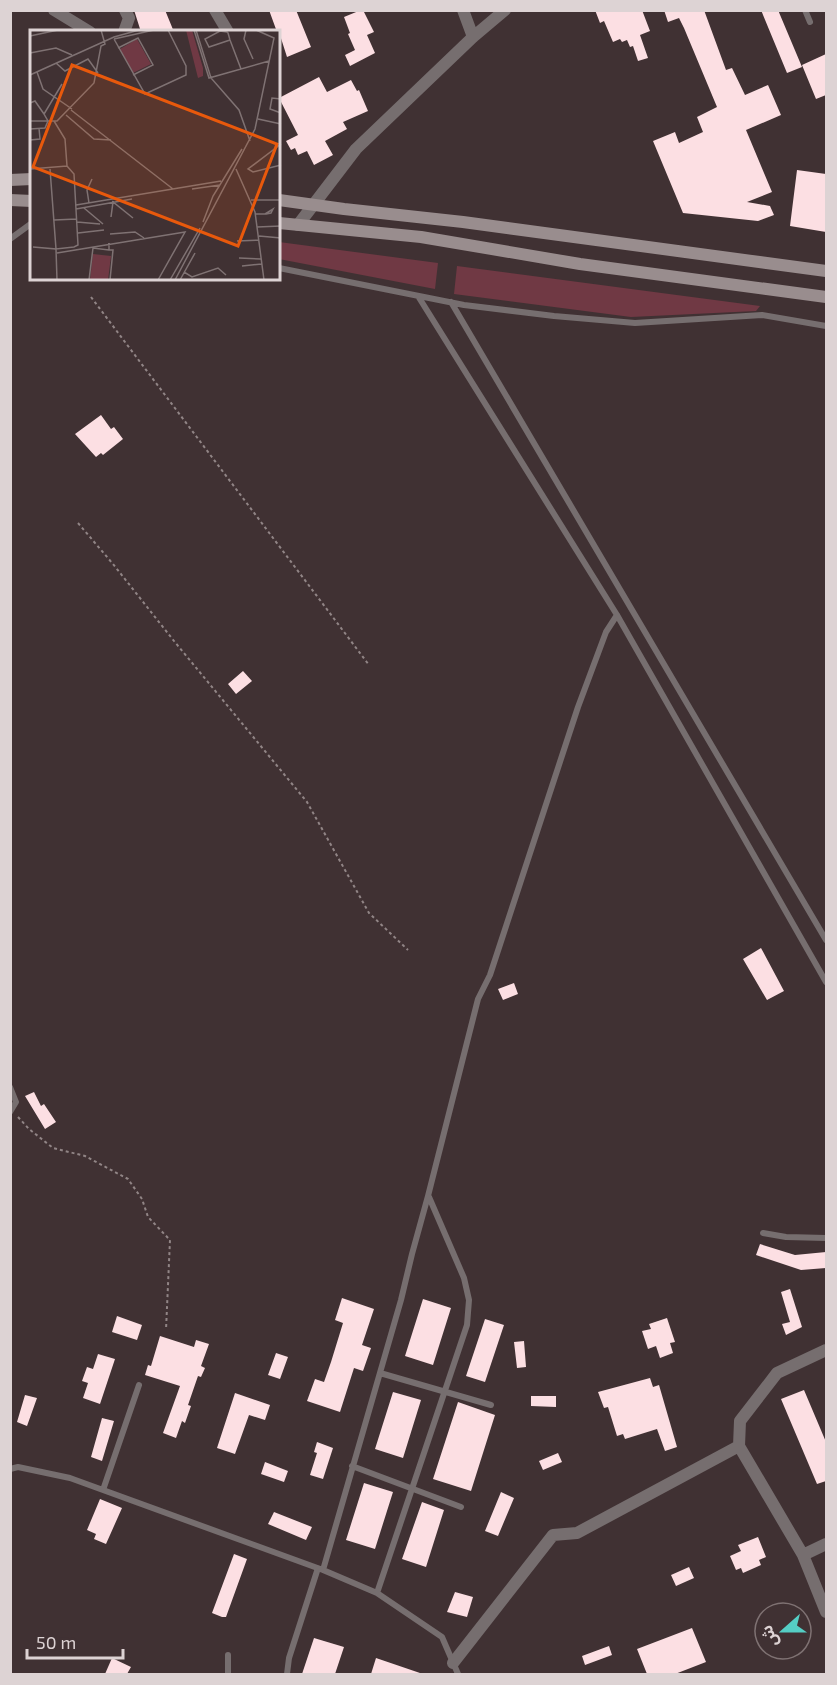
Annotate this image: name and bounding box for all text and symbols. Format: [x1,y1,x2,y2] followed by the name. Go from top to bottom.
[30,30,280,280] inset map
[753,1601,813,1661] north arrow
[27,1622,123,1660] scale bar
[756,1622,782,1650] text: ش
[36,1631,76,1653] text: 50 m

